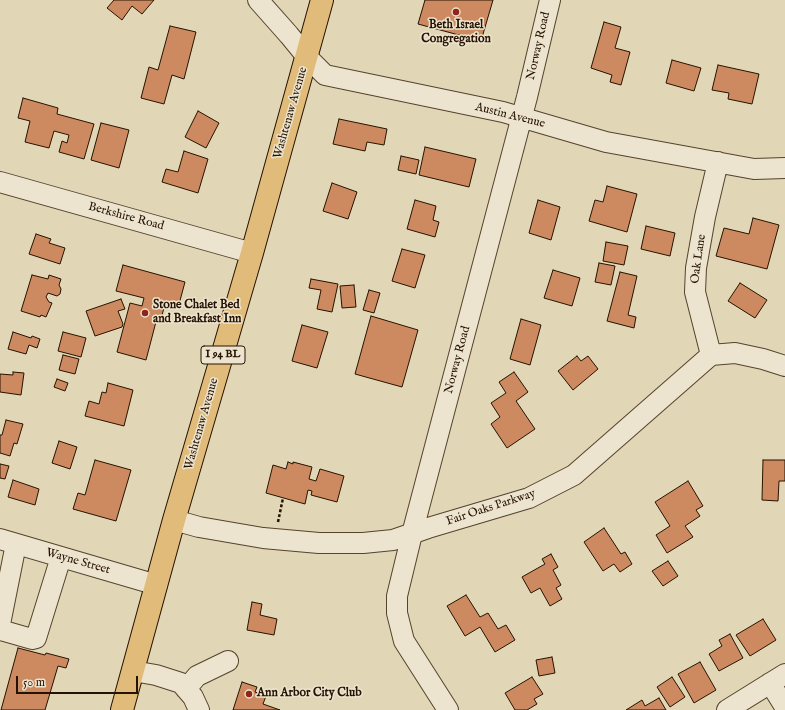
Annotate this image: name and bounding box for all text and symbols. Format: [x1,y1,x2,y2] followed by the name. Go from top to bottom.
[451,7,461,17] marker: Beth Israel Congregation
[524,11,554,81] street label: Norway Road
[421,19,491,47] place label: Beth Israel Congregation
[271,66,311,160] street label: Washtenaw Avenue
[474,100,546,132] street label: Austin Avenue
[87,200,165,234] street label: Berkshire Road
[688,233,710,285] street label: Oak Lane
[153,299,242,327] place label: Stone Chalet Bed and Breakfast Inn
[140,308,150,318] marker: Stone Chalet Bed and Breakfast Inn
[442,325,474,395] street label: Norway Road
[201,346,245,364] road number: I 94 BL
[182,377,222,471] street label: Washtenaw Avenue
[445,487,537,529] street label: Fair Oaks Parkway
[44,546,112,578] street label: Wayne Street
[18,668,140,694] scale bar
[23,675,45,690] text: 50 m
[257,687,362,701] place label: Ann Arbor City Club
[244,689,254,699] marker: Ann Arbor City Club

